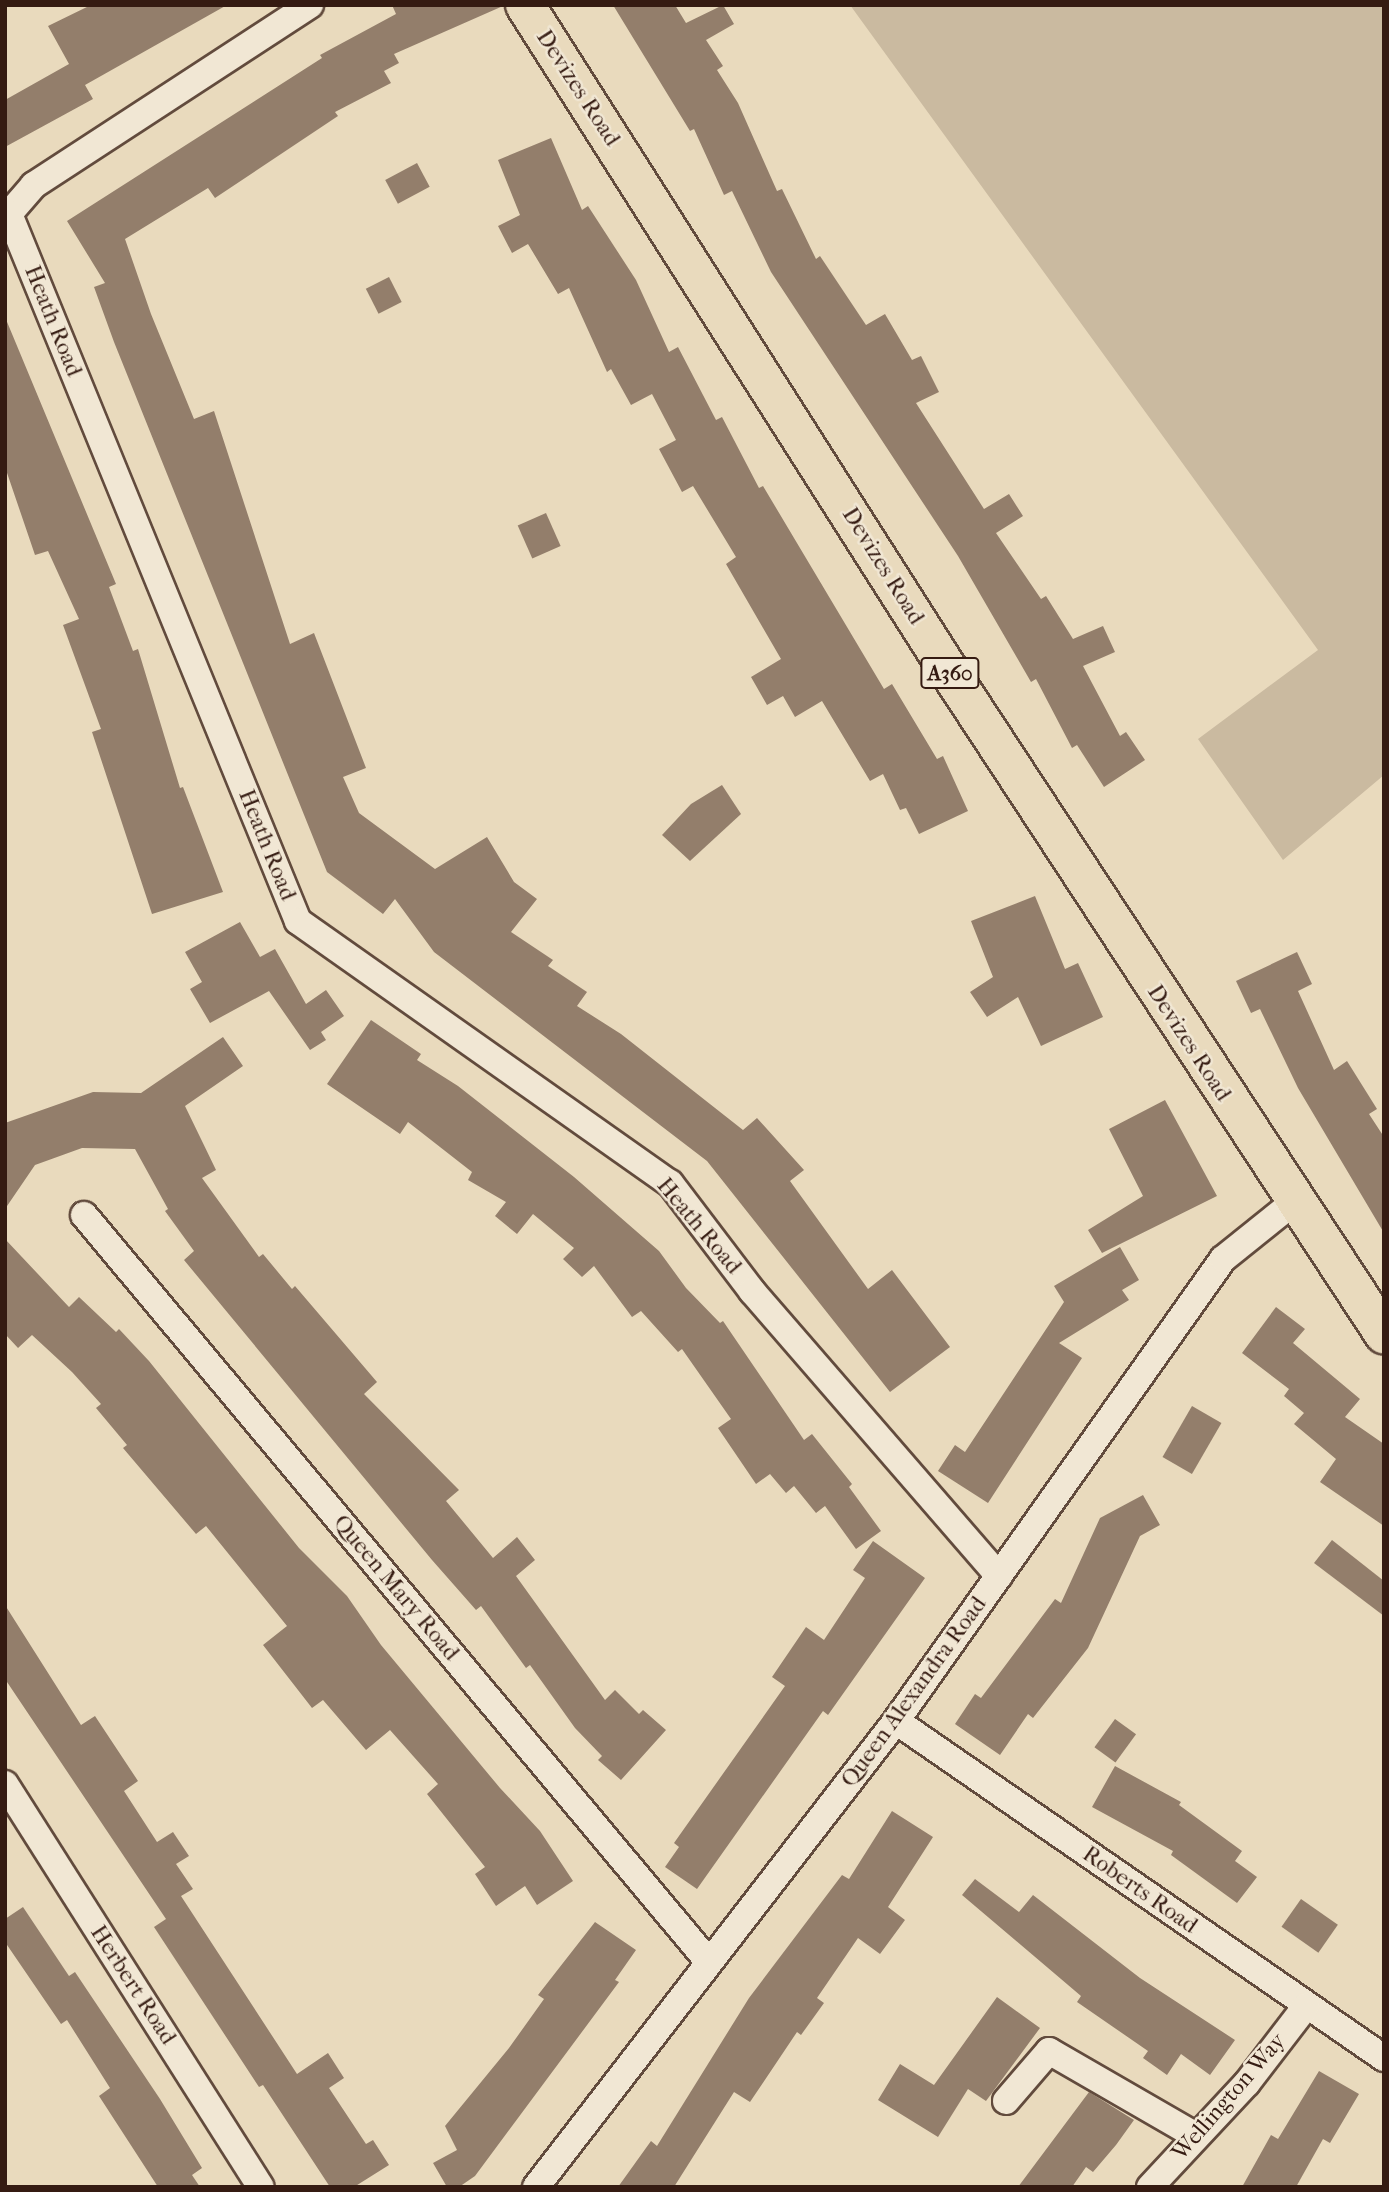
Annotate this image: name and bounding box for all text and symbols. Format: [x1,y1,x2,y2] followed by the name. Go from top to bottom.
[530,25,626,151] street label: Devizes Road
[18,262,88,380] street label: Heath Road
[836,502,930,630] street label: Devizes Road
[920,656,980,690] road number: A360
[232,786,302,904] street label: Heath Road
[1141,980,1237,1106] street label: Devizes Road
[651,1172,747,1280] street label: Heath Road
[327,1510,465,1666] street label: Queen Mary Road
[836,1591,992,1793] street label: Queen Alexandra Road
[1077,1840,1203,1940] street label: Roberts Road
[84,1920,182,2050] street label: Herbert Road
[1166,2028,1292,2166] street label: Wellington Way

